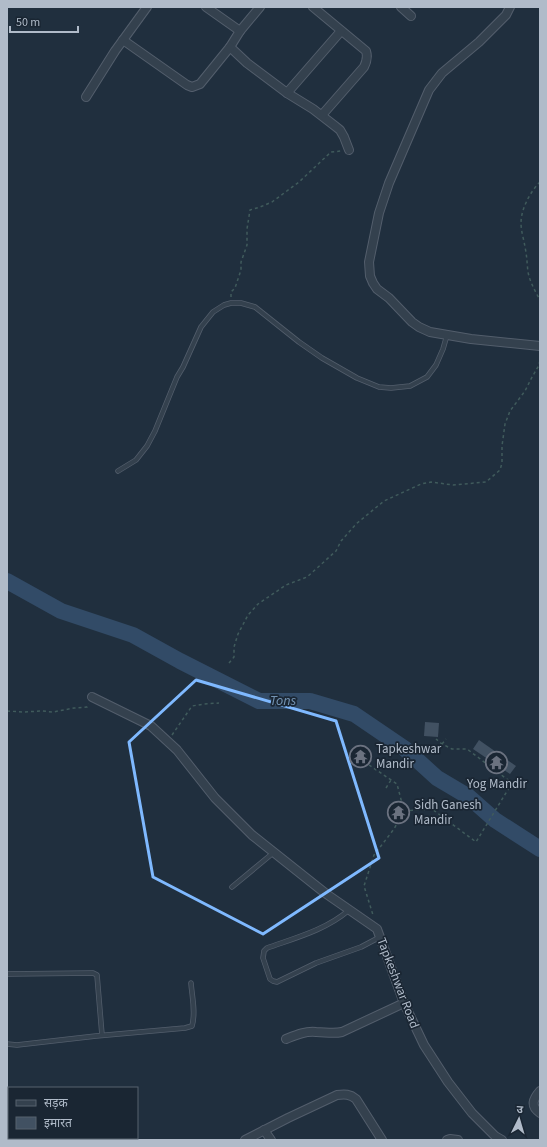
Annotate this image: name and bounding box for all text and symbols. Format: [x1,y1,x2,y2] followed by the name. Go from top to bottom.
[10,8,78,34] scale bar
[16,14,40,31] text: 50 m
[270,691,297,711] water label: Tons
[376,740,442,773] place label: Tapkeshwar Mandir
[348,743,374,769] temple icon: Tapkeshwar Mandir
[484,749,510,775] temple icon: Yog Mandir
[466,775,527,793] place label: Yog Mandir
[414,796,482,829] place label: Sidh Ganesh Mandir
[385,799,411,825] temple icon: Sidh Ganesh Mandir
[372,935,424,1031] street label: Tapkeshwar Road
[8,1087,138,1139] legend
[44,1095,69,1112] text: सड़क
[499,1099,539,1139] north arrow
[516,1102,524,1117] text: उ
[44,1115,73,1132] text: इमारत

